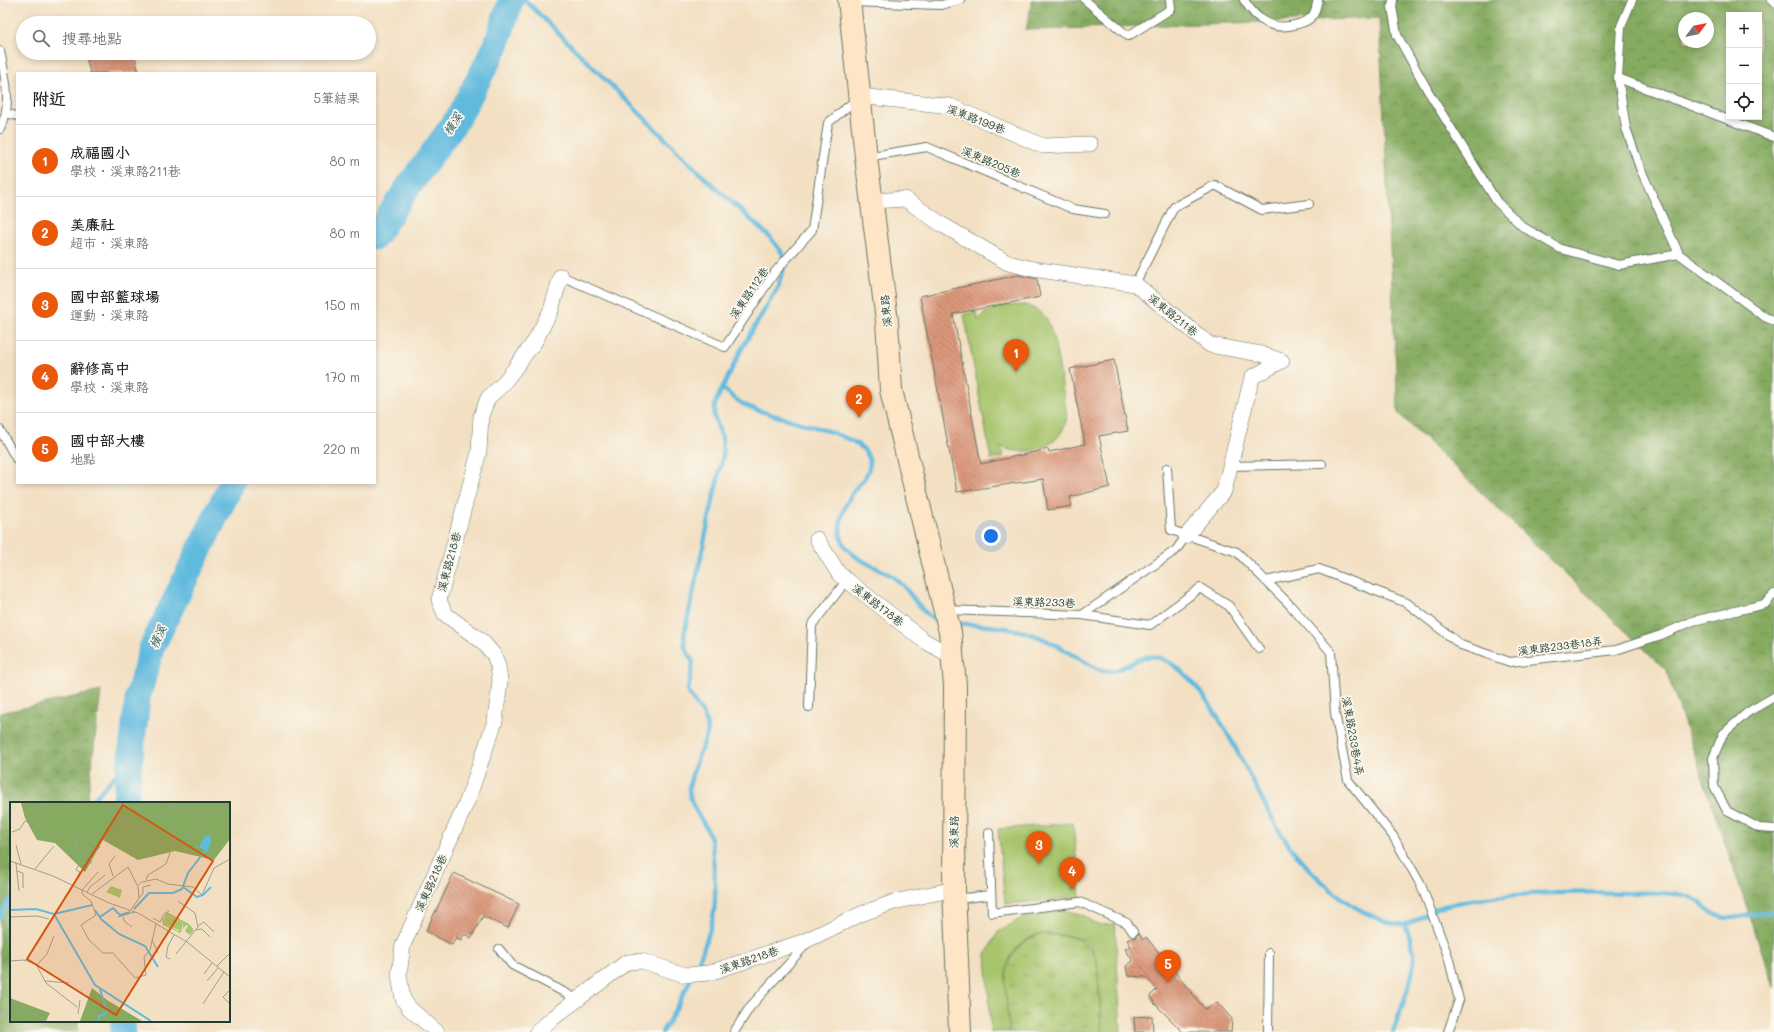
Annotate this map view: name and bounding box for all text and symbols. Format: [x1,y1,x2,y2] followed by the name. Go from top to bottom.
[1678,12,1714,48] north arrow
[1726,12,1762,120] map controls
[1726,12,1762,48] button: +
[16,16,376,60] search box
[30,27,52,49] icon: search
[62,28,122,48] text: 搜尋地點
[1726,48,1762,84] button: −
[1726,84,1762,120] button: locate
[32,87,66,109] text: 附近
[313,89,360,106] text: 5筆結果
[945,100,1008,137] street label: 溪東路199巷
[439,108,466,138] water label: 橫溪
[70,142,130,162] text: 成福國小
[959,142,1023,181] street label: 溪東路205巷
[42,152,48,169] text: 1
[330,152,360,169] text: 80 m
[70,162,181,179] text: 學校 · 溪東路211巷
[70,214,115,234] text: 美廉社
[41,224,49,241] text: 2
[330,224,360,241] text: 80 m
[70,234,149,251] text: 超市 · 溪東路
[726,264,772,322] street label: 溪東路112巷
[70,286,160,306] text: 國中部籃球場
[1145,290,1201,339] street label: 溪東路211巷
[876,294,895,328] street label: 溪東路
[41,296,49,313] text: 3
[324,296,360,313] text: 150 m
[70,306,149,323] text: 運動 · 溪東路
[1003,339,1029,372] pin: 1
[70,358,130,378] text: 辭修高中
[41,368,49,385] text: 4
[324,368,360,385] text: 170 m
[70,378,149,395] text: 學校 · 溪東路
[846,385,872,418] pin: 2
[70,430,145,450] text: 國中部大樓
[41,440,49,457] text: 5
[323,440,360,457] text: 220 m
[70,450,96,467] text: 地點
[981,526,1001,546] your location
[433,530,464,594] street label: 溪東路218巷
[849,580,907,630] street label: 溪東路178巷
[1012,593,1076,610] street label: 溪東路233巷
[145,621,170,651] water label: 橫溪
[1517,633,1603,658] street label: 溪東路233巷18弄
[1339,695,1368,777] street label: 溪東路233巷4弄
[10,802,230,1022] inset map
[946,815,961,849] street label: 溪東路
[1026,831,1052,864] pin: 3
[411,852,450,914] street label: 溪東路218巷
[1059,857,1085,890] pin: 4
[717,942,780,977] street label: 溪東路218巷
[1155,950,1181,983] pin: 5

